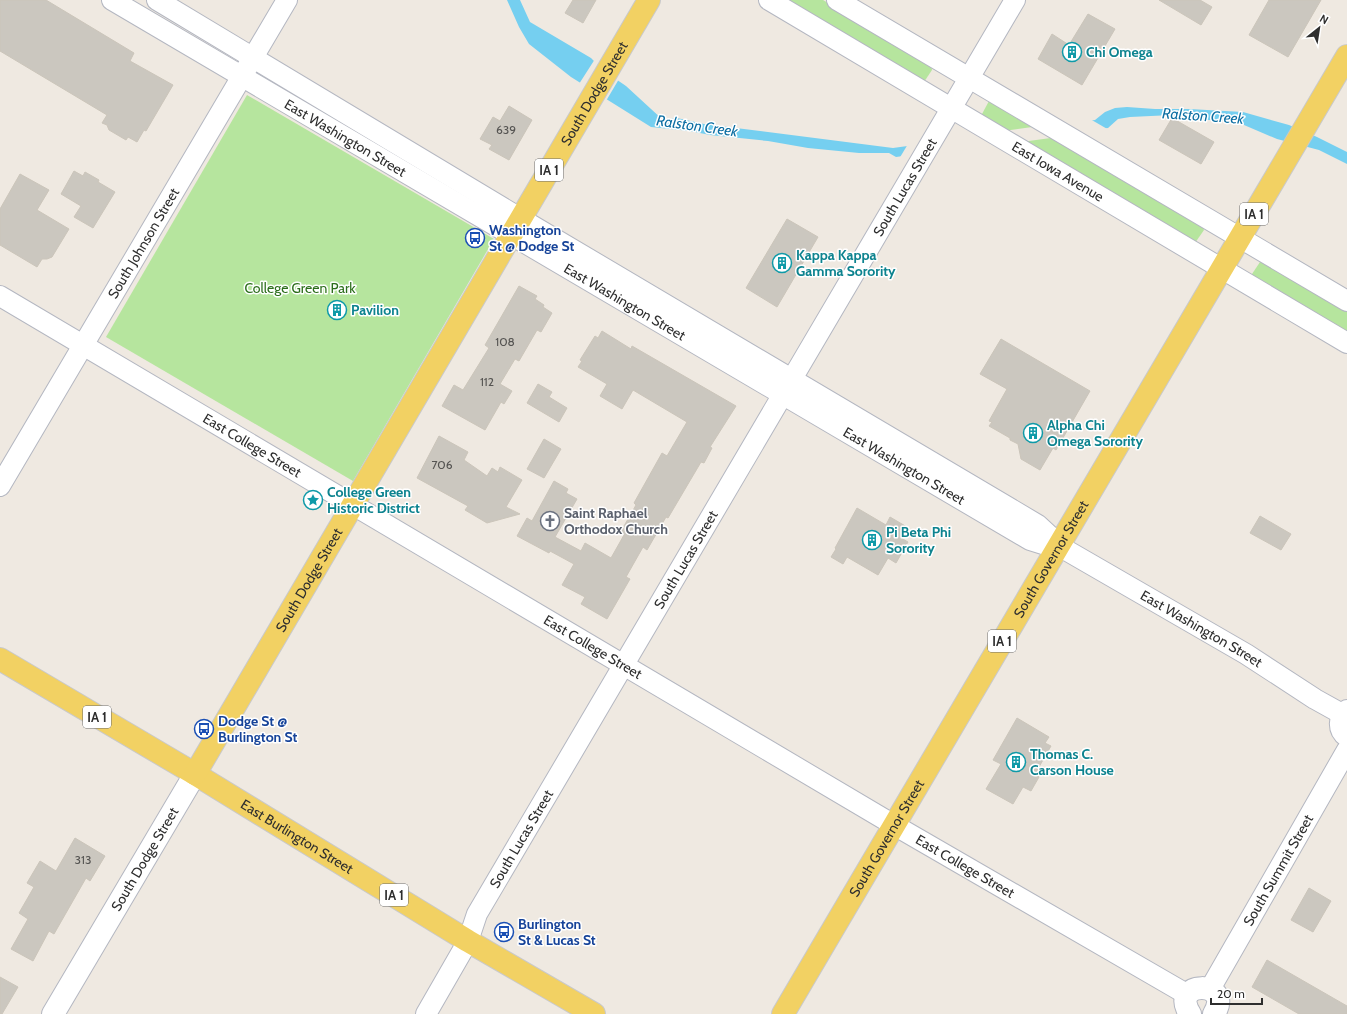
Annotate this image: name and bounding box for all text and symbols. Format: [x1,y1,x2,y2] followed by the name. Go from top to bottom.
[1299,8,1339,48] north arrow
[1317,11,1331,27] text: N
[557,38,632,149] street label: South Dodge Street
[1061,41,1083,63] building icon: Chi Omega
[1086,43,1153,61] place label: Chi Omega
[281,95,410,181] street label: East Washington Street
[1162,104,1245,128] water label: Ralston Creek
[655,111,739,141] water label: Ralston Creek
[496,122,516,137] house number: 639
[869,135,941,240] street label: South Lucas Street
[1009,137,1107,206] street label: East Iowa Avenue
[535,159,563,181] road number: IA 1
[104,184,183,302] street label: South Johnson Street
[1240,203,1268,225] road number: IA 1
[489,221,574,255] place label: Washington St @ Dodge St
[464,227,486,249] bus stop icon: Washington St @ Dodge St
[796,246,896,280] place label: Kappa Kappa Gamma Sorority
[771,252,793,274] building icon: Kappa Kappa Gamma Sorority
[561,259,689,345] street label: East Washington Street
[244,279,356,297] park label: College Green Park
[326,299,348,321] building icon: Pavilion
[351,301,399,319] place label: Pavilion
[495,334,515,349] house number: 108
[480,374,494,389] house number: 112
[200,409,305,481] street label: East College Street
[1047,416,1143,450] place label: Alpha Chi Omega Sorority
[1022,422,1044,444] building icon: Alpha Chi Omega Sorority
[840,423,968,509] street label: East Washington Street
[431,457,453,472] house number: 706
[327,483,420,517] place label: College Green Historic District
[302,489,324,511] place icon: College Green Historic District
[1009,497,1093,621] street label: South Governor Street
[564,504,668,538] place label: Saint Raphael Orthodox Church
[650,507,722,612] street label: South Lucas Street
[539,510,561,532] church icon: Saint Raphael Orthodox Church
[886,523,951,557] place label: Pi Beta Phi Sorority
[271,524,346,635] street label: South Dodge Street
[861,529,883,551] building icon: Pi Beta Phi Sorority
[1137,586,1266,671] street label: East Washington Street
[540,611,646,683] street label: East College Street
[988,630,1016,652] road number: IA 1
[83,706,111,728] road number: IA 1
[218,712,297,746] place label: Dodge St @ Burlington St
[193,718,215,740] bus stop icon: Dodge St @ Burlington St
[1030,745,1114,779] place label: Thomas C. Carson House
[1005,751,1027,773] building icon: Thomas C. Carson House
[845,776,928,900] street label: South Governor Street
[485,786,557,891] street label: South Lucas Street
[237,795,357,878] street label: East Burlington Street
[107,804,182,914] street label: South Dodge Street
[1239,811,1317,929] street label: South Summit Street
[912,830,1018,902] street label: East College Street
[75,852,91,867] house number: 313
[380,884,408,906] road number: IA 1
[518,915,596,949] place label: Burlington St & Lucas St
[493,921,515,943] bus stop icon: Burlington St & Lucas St
[1211,980,1262,1006] scale bar
[1217,986,1245,1001] text: 20 m

